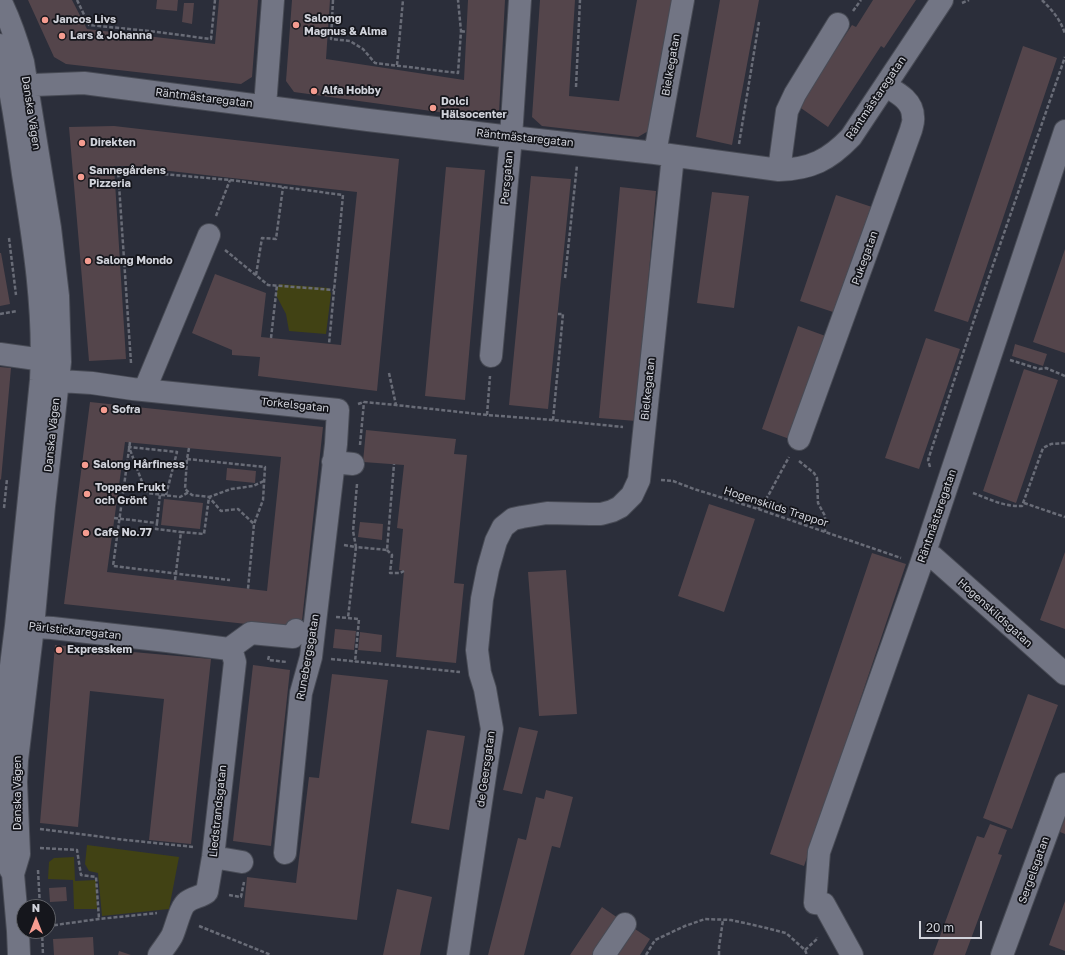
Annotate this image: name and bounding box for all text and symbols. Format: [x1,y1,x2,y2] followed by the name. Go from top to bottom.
[304,12,387,38] place label: Salong Magnus & Alma
[53,13,116,27] place label: Jancos Livs
[40,15,50,25] marker: Jancos Livs
[291,20,301,30] marker: Salong Magnus & Alma
[70,29,152,43] place label: Lars & Johanna
[57,31,67,41] marker: Lars & Johanna
[659,33,683,97] street label: Bielkegatan
[843,54,909,142] street label: Räntmästaregatan
[19,75,43,151] street label: Danska Vägen
[322,84,381,98] place label: Alfa Hobby
[155,85,253,111] street label: Räntmästaregatan
[309,86,319,96] marker: Alfa Hobby
[441,95,507,121] place label: Dolci Hälsocenter
[428,103,438,113] marker: Dolci Hälsocenter
[476,126,574,150] street label: Räntmästaregatan
[90,136,136,150] place label: Direkten
[77,138,87,148] marker: Direkten
[498,151,516,205] street label: Persgatan
[89,164,166,190] place label: Sannegårdens Pizzeria
[76,172,86,182] marker: Sannegårdens Pizzeria
[849,229,881,287] street label: Pukegatan
[96,254,173,268] place label: Salong Mondo
[83,256,93,266] marker: Salong Mondo
[638,357,658,421] street label: Bielkegatan
[260,395,330,415] street label: Torkelsgatan
[42,397,62,473] street label: Danska Vägen
[112,403,140,417] place label: Sofra
[99,405,109,415] marker: Sofra
[93,458,185,472] place label: Salong Hårfiness
[80,460,90,470] marker: Salong Hårfiness
[915,468,959,564] street label: Räntmästaregatan
[95,481,166,507] place label: Toppen Frukt och Grönt
[722,484,830,530] street label: Hogenskilds Trappor
[82,489,92,499] marker: Toppen Frukt och Grönt
[94,526,152,540] place label: Cafe No.77
[81,528,91,538] marker: Cafe No.77
[955,576,1035,650] street label: Hogenskildsgatan
[294,613,322,701] street label: Runebergsgatan
[28,620,122,642] street label: Pärlstickaregatan
[67,643,132,657] place label: Expresskem
[54,645,64,655] marker: Expresskem
[474,730,498,808] street label: de Geersgatan
[11,756,25,830] street label: Danska Vägen
[207,764,229,858] street label: Liedstrandsgatan
[1016,835,1052,905] street label: Sergelsgatan
[16,899,56,939] north arrow
[32,901,40,914] text: N
[921,913,984,939] scale bar
[926,920,954,935] text: 20 m

